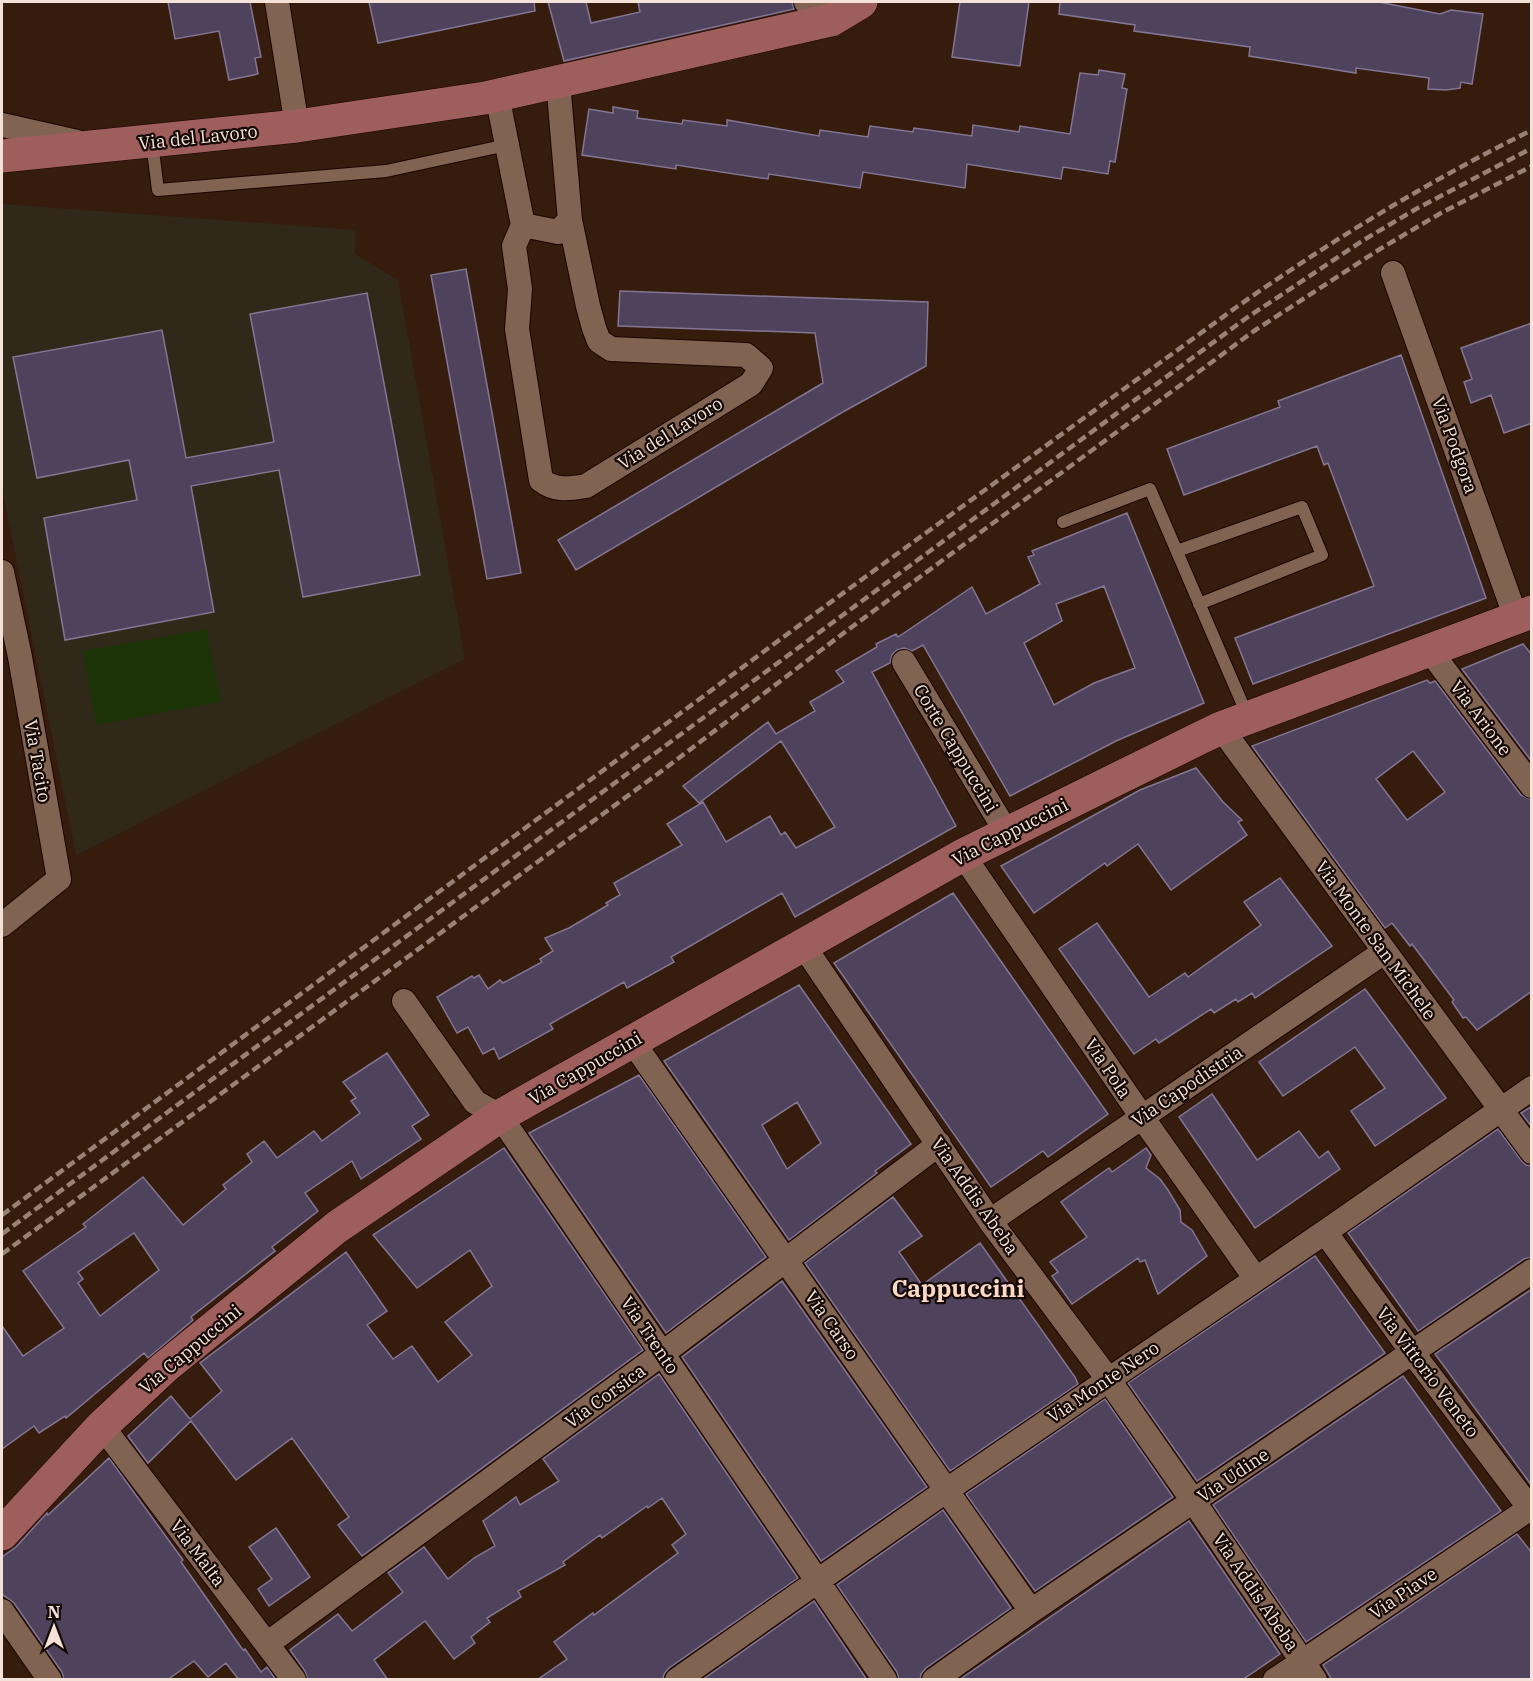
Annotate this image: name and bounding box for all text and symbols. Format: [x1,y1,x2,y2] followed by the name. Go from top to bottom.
[137,119,259,155] street label: Via del Lavoro
[613,392,727,474] street label: Via del Lavoro
[1427,394,1483,497] street label: Via Podgora
[1445,676,1517,760] street label: Via Arione
[909,680,1004,817] street label: Corte Cappuccini
[19,718,57,804] street label: Via Tacito
[948,793,1072,871] street label: Via Cappuccini
[1310,856,1442,1024] street label: Via Monte San Michele
[524,1026,646,1110] street label: Via Cappuccini
[1080,1034,1137,1103] street label: Via Pola
[1127,1040,1247,1132] street label: Via Capodistria
[926,1133,1024,1259] street label: Via Addis Abeba
[892,1272,1024,1304] district label: Cappuccini
[800,1286,864,1364] street label: Via Carso
[616,1292,684,1378] street label: Via Trento
[134,1299,246,1399] street label: Via Cappuccini
[1371,1302,1485,1442] street label: Via Vittorio Veneto
[1042,1336,1164,1428] street label: Via Monte Nero
[560,1359,650,1433] street label: Via Corsica
[1193,1443,1273,1507] street label: Via Udine
[165,1515,231,1591] street label: Via Malta
[1208,1528,1304,1656] street label: Via Addis Abeba
[1365,1562,1441,1624] street label: Via Piave
[24,1597,84,1657] north arrow
[48,1602,60,1622] text: N

